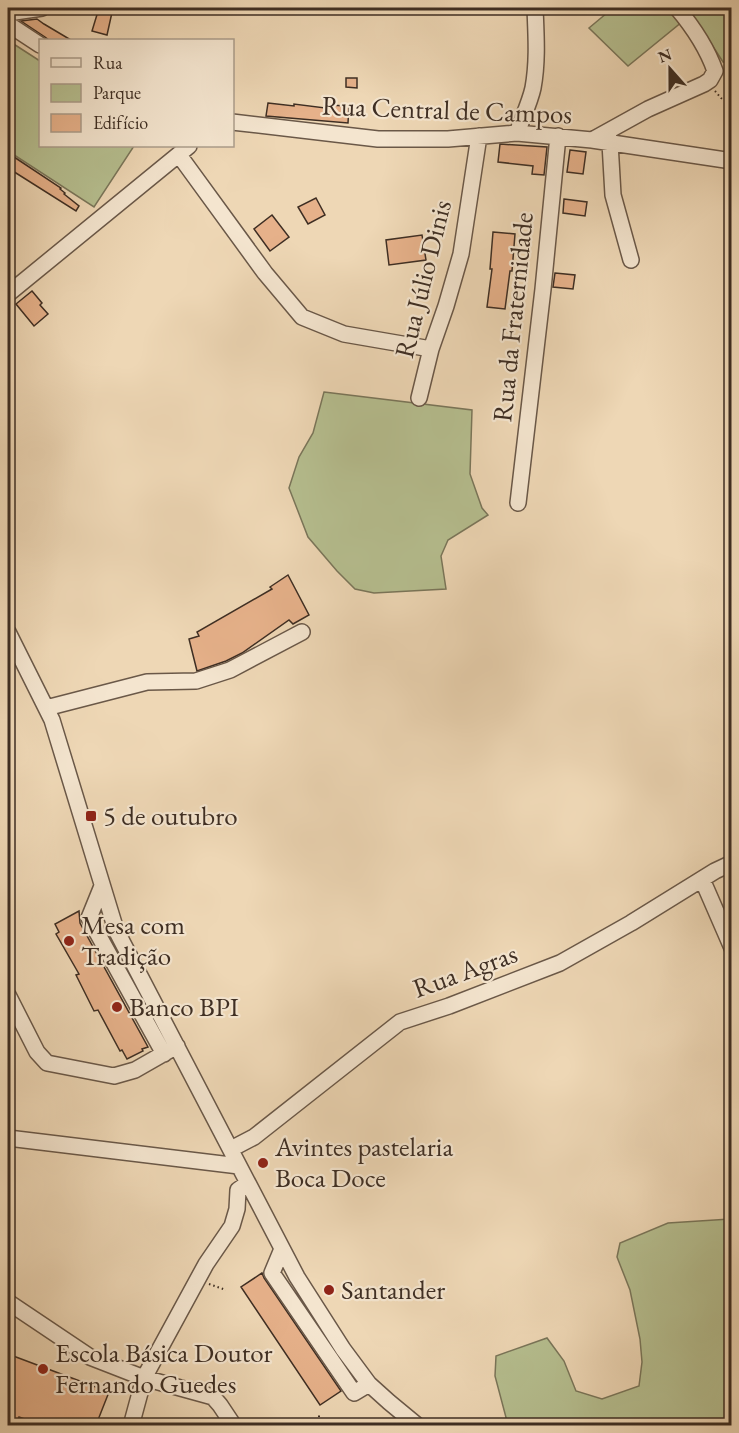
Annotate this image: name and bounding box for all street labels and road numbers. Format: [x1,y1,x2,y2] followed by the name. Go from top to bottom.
[321,88,573,131] street label: Rua Central de Campos
[386,196,459,361] street label: Rua Júlio Dinis
[484,210,541,424] street label: Rua da Fraternidade
[408,936,522,1006] street label: Rua Agras

